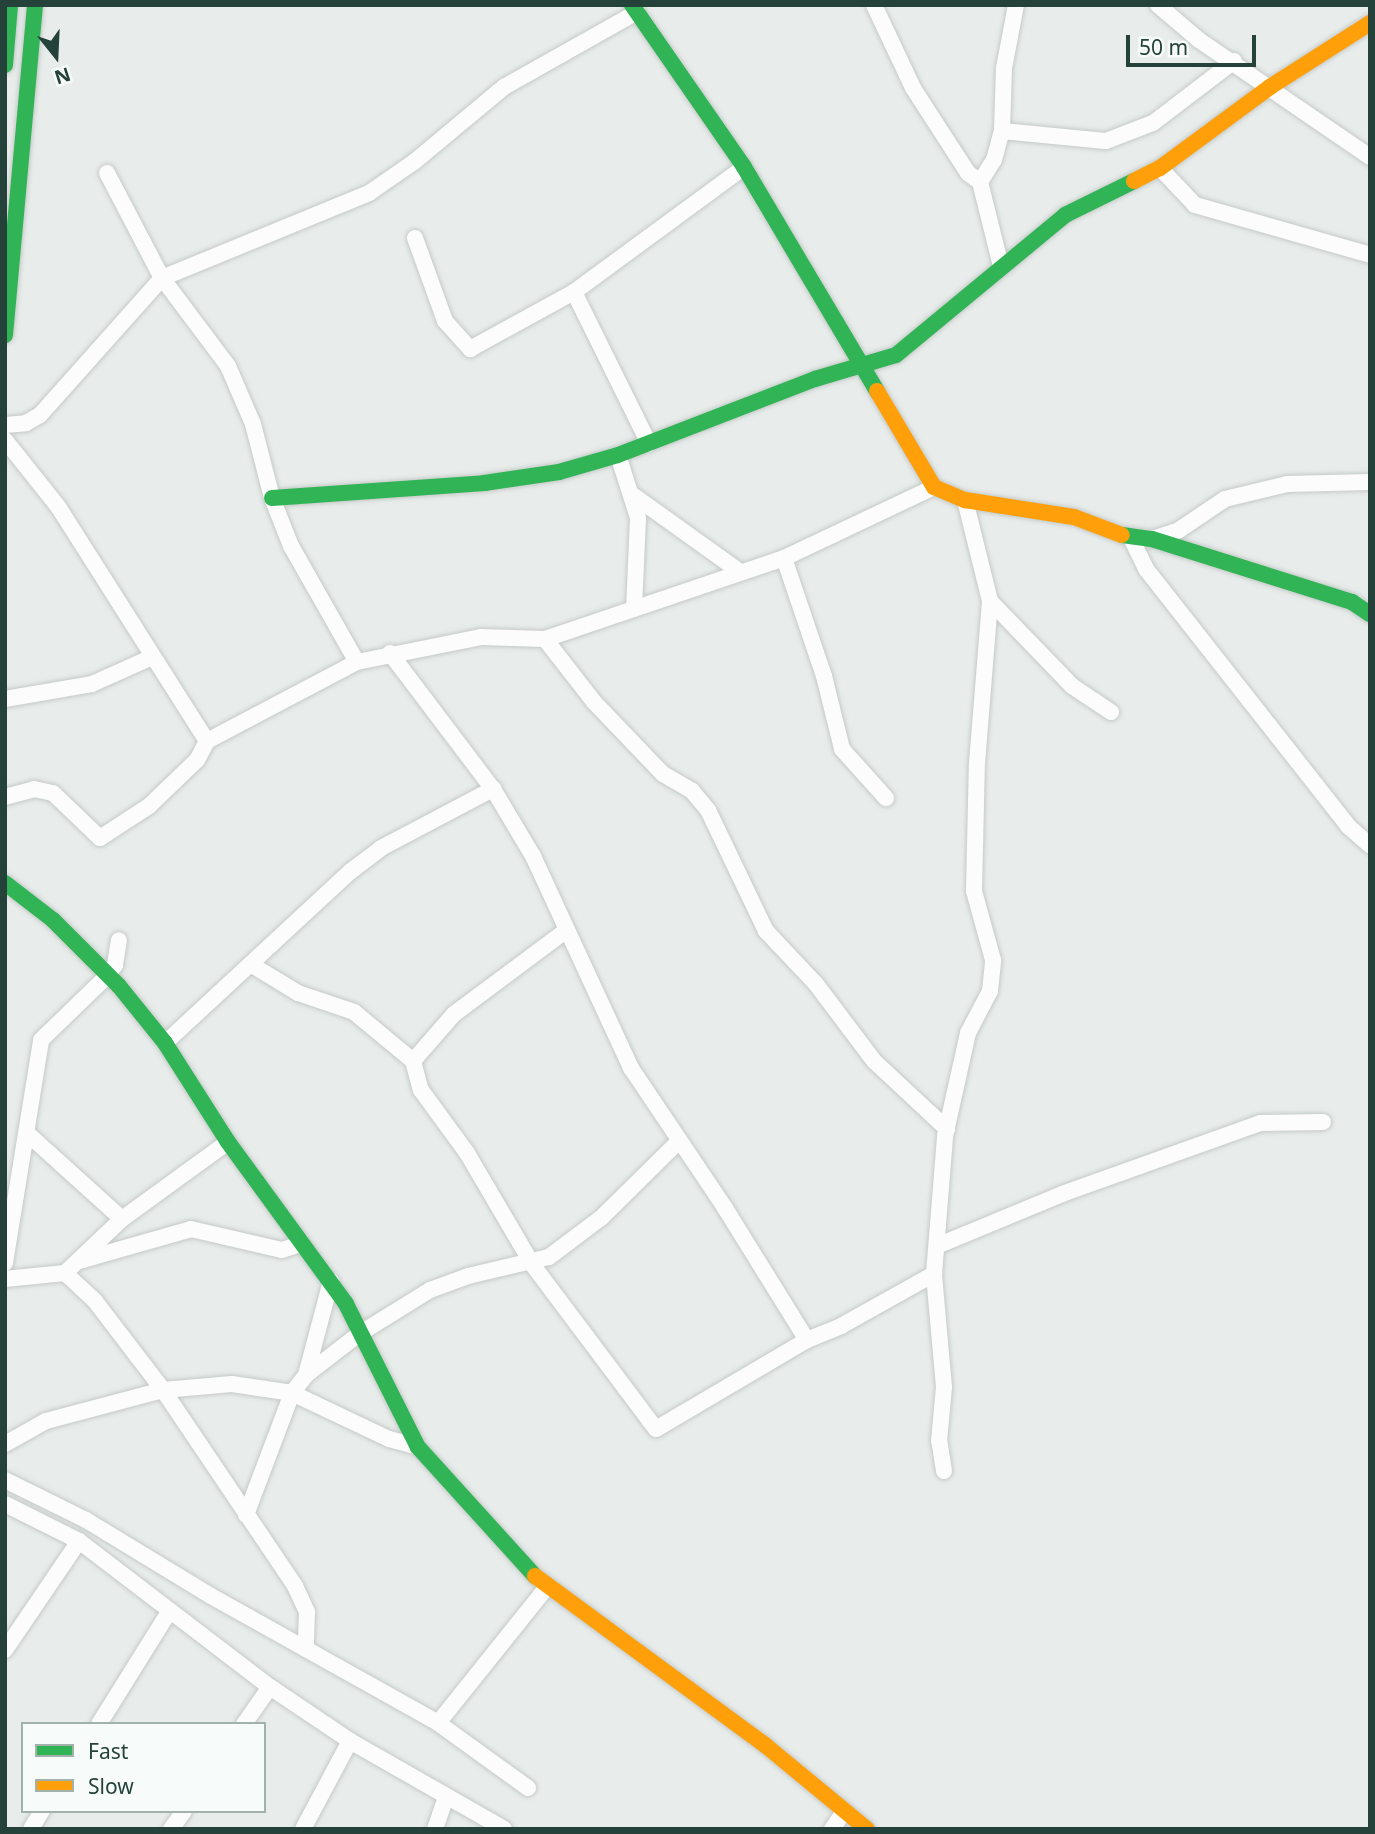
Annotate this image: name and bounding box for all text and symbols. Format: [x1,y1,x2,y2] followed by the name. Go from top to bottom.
[21,21,91,91] north arrow
[1130,21,1260,65] scale bar
[1139,33,1188,61] text: 50 m
[51,61,74,91] text: N
[21,1722,266,1813] legend
[88,1737,128,1765] text: Fast
[88,1772,134,1800] text: Slow

